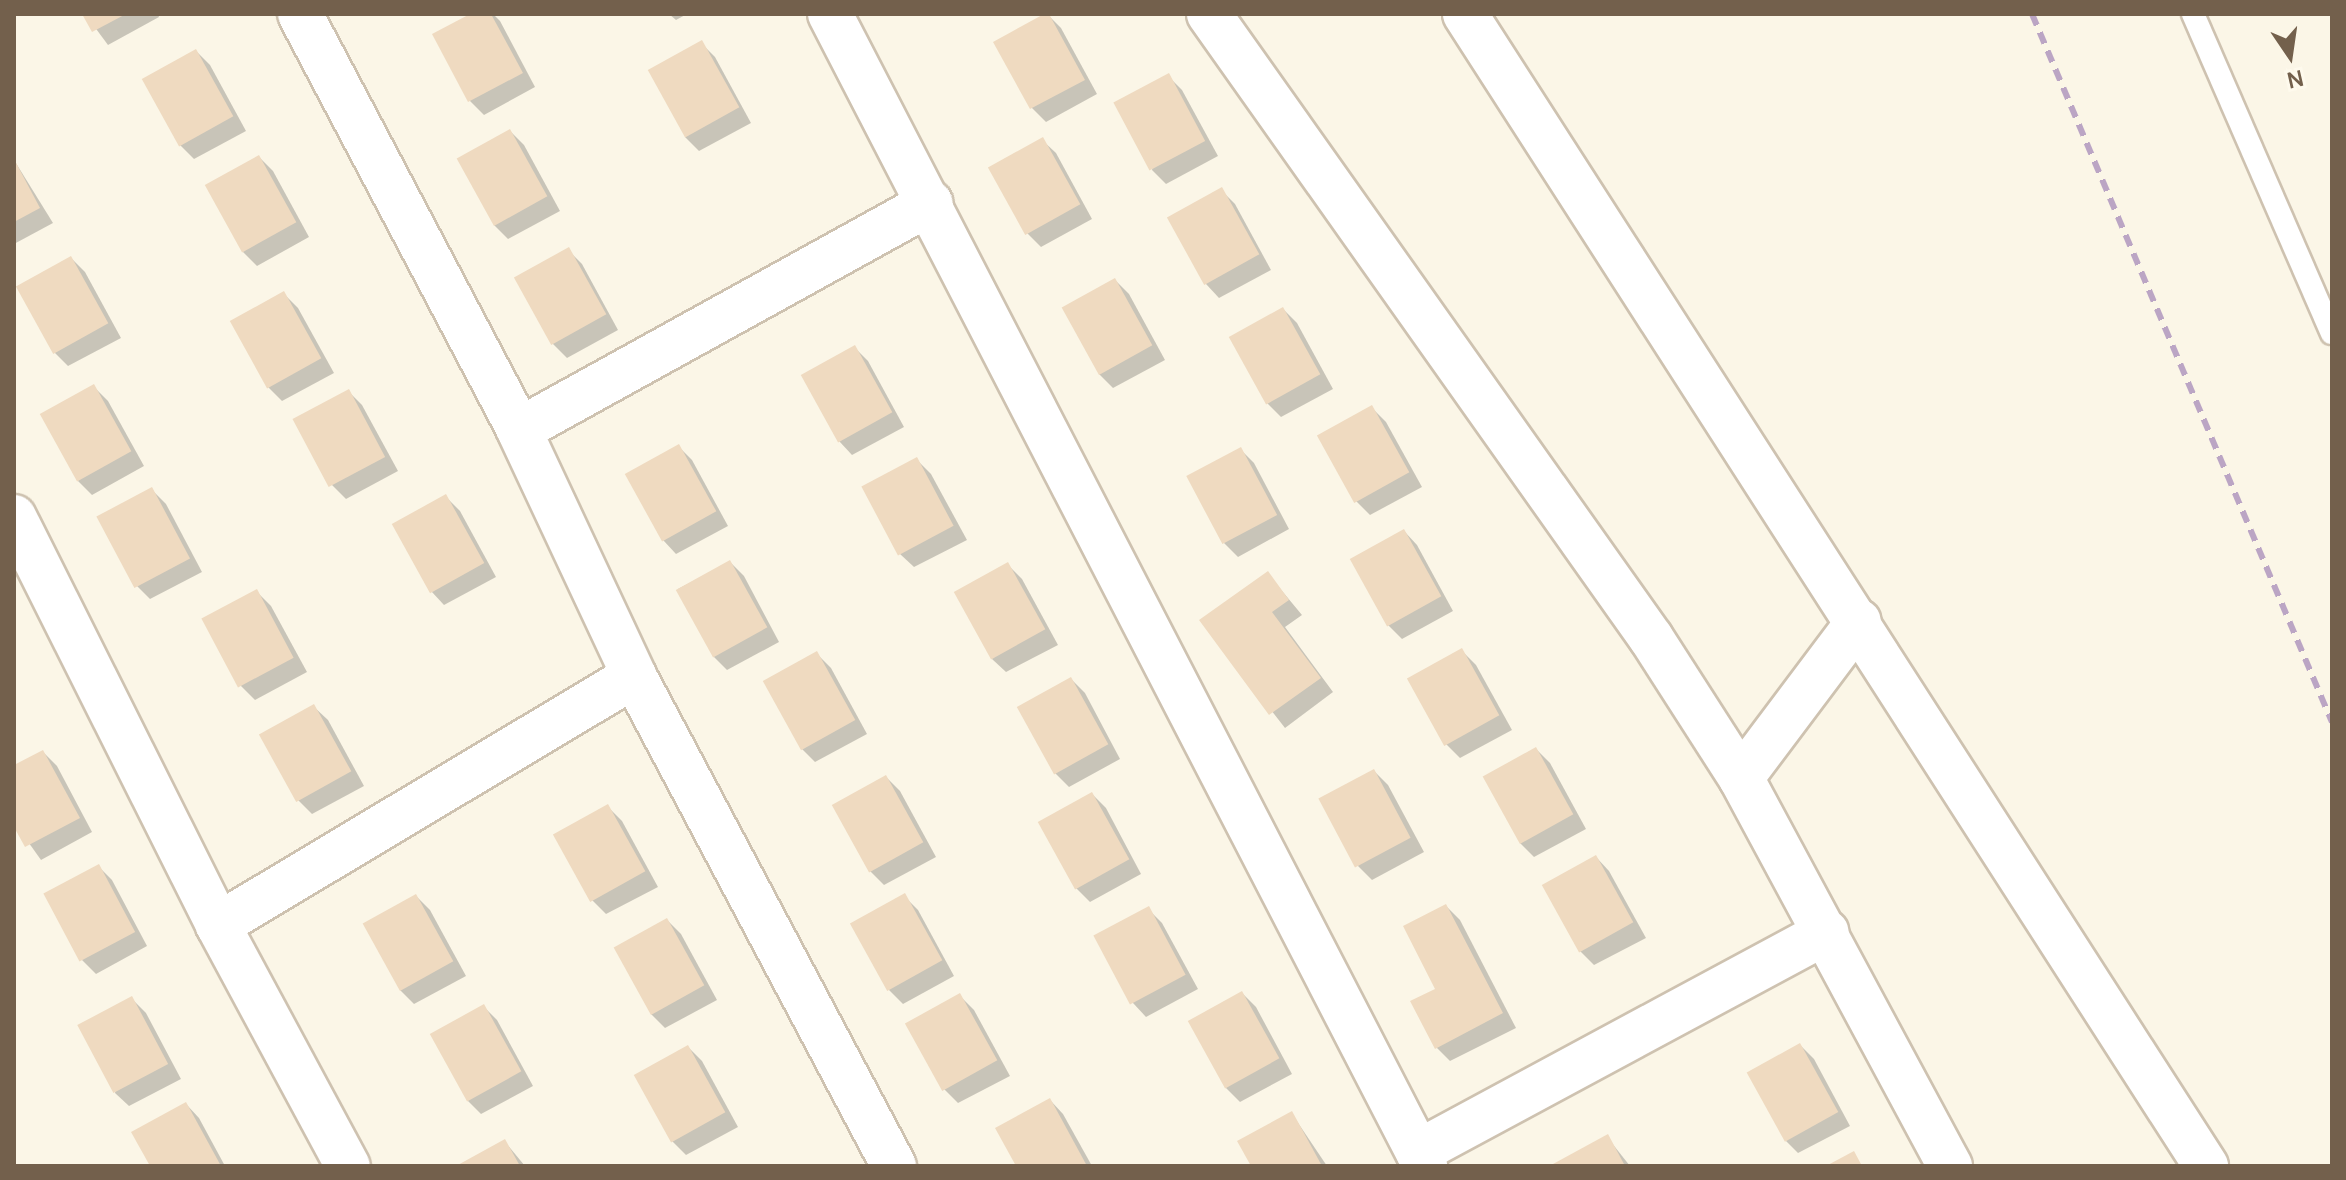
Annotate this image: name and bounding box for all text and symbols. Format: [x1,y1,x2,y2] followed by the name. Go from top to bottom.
[2250,16,2330,96] north arrow
[2284,63,2306,96] text: N

